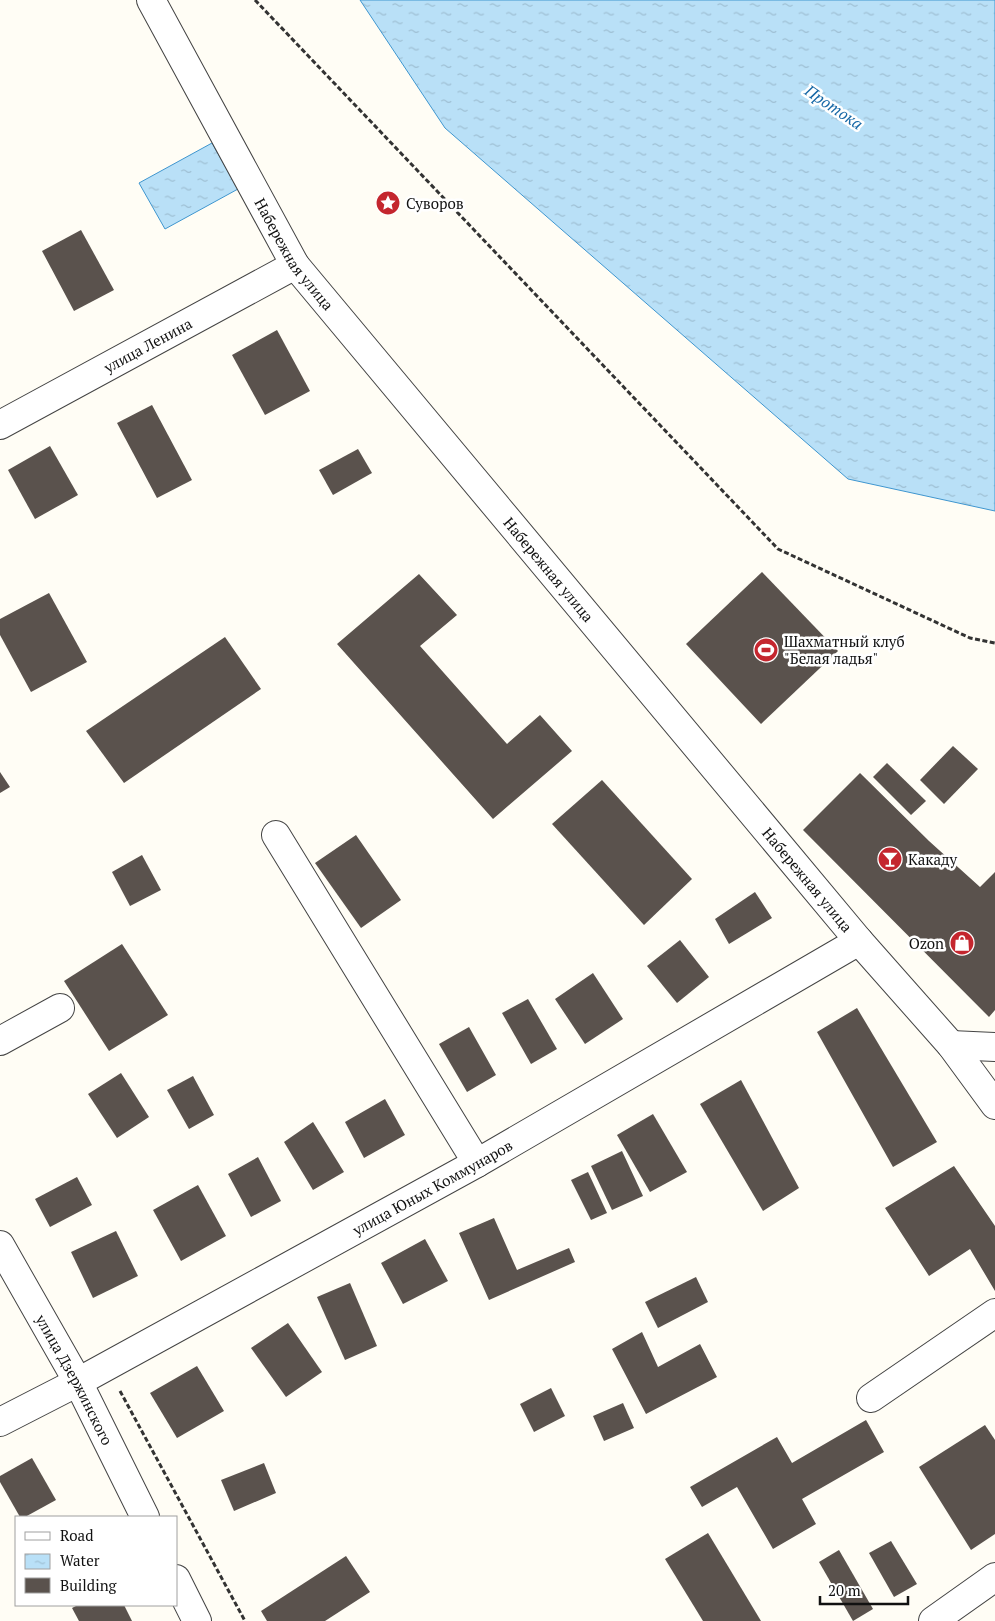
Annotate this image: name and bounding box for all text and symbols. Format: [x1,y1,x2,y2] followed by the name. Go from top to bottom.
[800,79,867,134] water label: Протока
[375,190,401,216] place icon: Суворов
[406,193,464,213] place label: Суворов
[250,194,339,314] street label: Набережная улица
[99,313,196,377] street label: улица Ленина
[499,513,599,626] street label: Набережная улица
[784,631,905,668] place label: Шахматный клуб "Белая ладья"
[753,637,779,663] sports icon: Шахматный клуб "Белая ладья"
[758,823,858,936] street label: Набережная улица
[877,846,903,872] bar icon: Какаду
[908,849,958,869] place label: Какаду
[949,930,975,956] shop icon: Ozon
[909,933,944,953] place label: Ozon
[348,1135,516,1240] street label: улица Юных Коммунаров
[31,1310,118,1448] street label: улица Дзержинского
[15,1516,178,1606] legend
[60,1525,93,1545] text: Road
[60,1550,100,1570] text: Water
[820,1574,908,1606] scale bar
[60,1575,118,1595] text: Building
[828,1580,861,1600] text: 20 m

